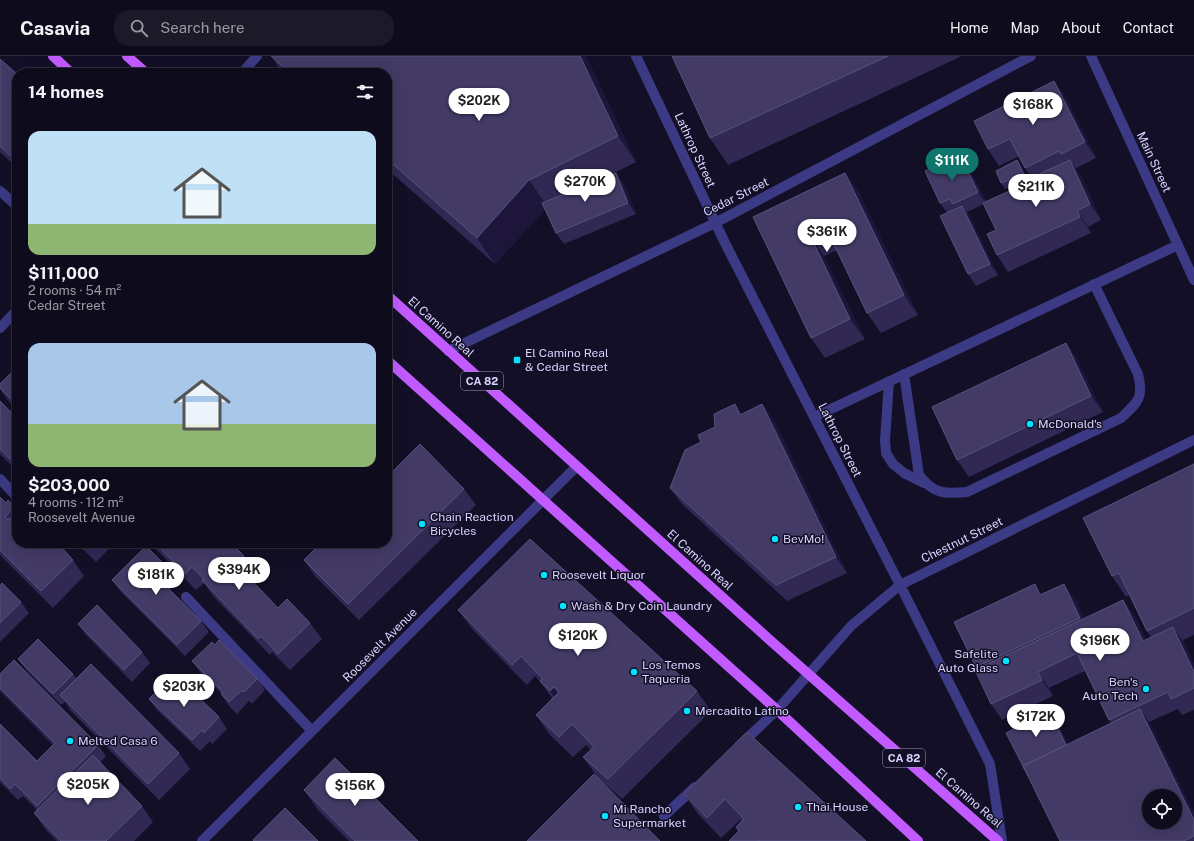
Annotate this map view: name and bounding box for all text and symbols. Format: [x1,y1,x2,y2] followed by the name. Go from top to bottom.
[114,10,394,46] search box
[20,17,90,39] text: Casavia
[128,17,150,39] icon: search
[160,19,245,36] text: Search here
[950,20,989,36] text: Home
[1011,20,1039,36] text: Map
[1061,20,1101,36] text: About
[1123,20,1174,36] text: Contact
[354,81,376,103] icon: filters
[28,82,104,102] text: 14 homes
[451,88,507,122] pin: $202K
[1005,92,1061,126] pin: $168K
[457,93,501,108] text: $202K
[1012,97,1054,112] text: $168K
[672,110,719,190] street label: Lathrop Street
[1134,130,1174,195] street label: Main Street
[924,148,980,182] pin: $111K
[935,153,969,168] text: $111K
[166,157,238,229] icon: home
[557,169,613,203] pin: $270K
[564,174,606,189] text: $270K
[701,174,771,219] street label: Cedar Street
[1008,174,1064,208] pin: $211K
[1017,179,1055,194] text: $211K
[799,219,855,253] pin: $361K
[807,224,847,239] text: $361K
[28,263,99,283] text: $111,000
[28,283,121,298] text: 2 rooms · 54 m²
[405,294,477,360] street label: El Camino Real
[28,298,105,313] text: Cedar Street
[525,346,609,374] place label: El Camino Real & Cedar Street
[512,355,522,365] marker: El Camino Real & Cedar Street
[166,369,238,441] icon: home
[461,372,503,390] road number: CA 82
[815,401,865,480] street label: Lathrop Street
[1038,417,1102,431] place label: McDonald's
[1025,419,1035,429] marker: McDonald's
[28,475,110,495] text: $203,000
[28,495,123,510] text: 4 rooms · 112 m²
[28,510,135,525] text: Roosevelt Avenue
[430,510,514,538] place label: Chain Reaction Bicycles
[919,514,1005,566] street label: Chestnut Street
[417,519,427,529] marker: Chain Reaction Bicycles
[664,527,736,593] street label: El Camino Real
[783,532,824,546] place label: BevMo!
[770,534,780,544] marker: BevMo!
[211,557,267,591] pin: $394K
[128,562,184,596] pin: $181K
[217,562,261,577] text: $394K
[137,567,175,582] text: $181K
[552,568,645,582] place label: Roosevelt Liquor
[539,570,549,580] marker: Roosevelt Liquor
[571,599,713,613] place label: Wash & Dry Coin Laundry
[558,601,568,611] marker: Wash & Dry Coin Laundry
[340,605,420,685] street label: Roosevelt Avenue
[550,623,606,657] pin: $120K
[558,628,598,643] text: $120K
[1072,628,1128,662] pin: $196K
[1080,633,1120,648] text: $196K
[937,647,998,675] place label: Safelite Auto Glass
[1001,656,1011,666] marker: Safelite Auto Glass
[642,658,701,686] place label: Los Temos Taqueria
[629,667,639,677] marker: Los Temos Taqueria
[156,674,212,708] pin: $203K
[1082,675,1138,703] place label: Ben's Auto Tech
[162,679,206,694] text: $203K
[1141,684,1151,694] marker: Ben's Auto Tech
[695,704,789,718] place label: Mercadito Latino
[1008,704,1064,738] pin: $172K
[682,706,692,716] marker: Mercadito Latino
[1016,709,1056,724] text: $172K
[78,734,158,748] place label: Melted Casa 6
[65,736,75,746] marker: Melted Casa 6
[883,749,925,767] road number: CA 82
[933,765,1005,831] street label: El Camino Real
[60,772,116,806] pin: $205K
[327,773,383,807] pin: $156K
[66,777,110,792] text: $205K
[334,778,376,793] text: $156K
[1142,789,1182,829] map controls
[1142,789,1182,829] button: locate
[806,800,868,814] place label: Thai House
[613,802,686,830] place label: Mi Rancho Supermarket
[793,802,803,812] marker: Thai House
[600,811,610,821] marker: Mi Rancho Supermarket

